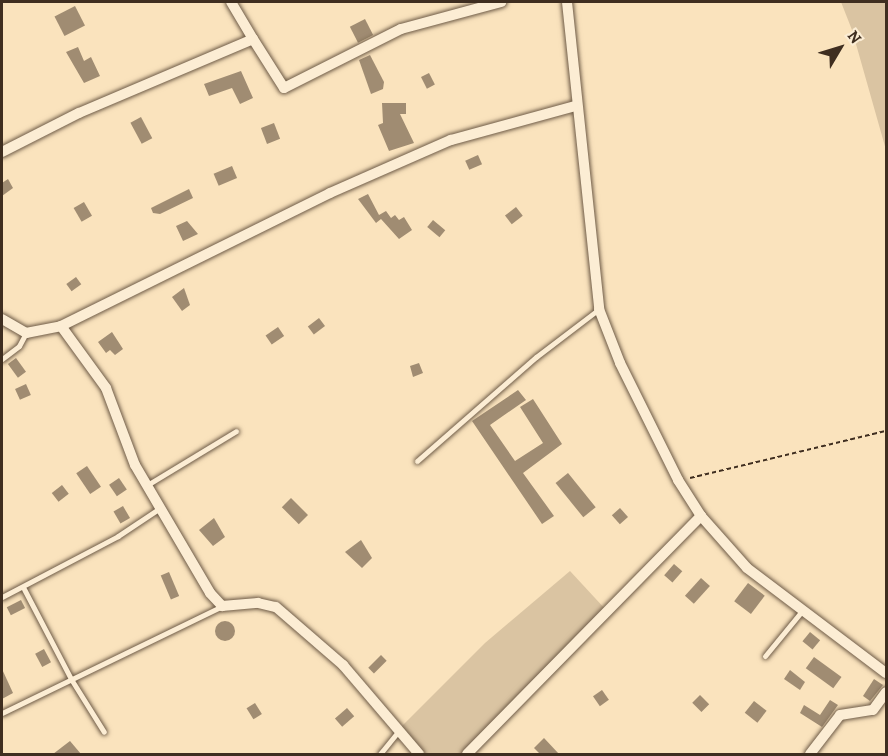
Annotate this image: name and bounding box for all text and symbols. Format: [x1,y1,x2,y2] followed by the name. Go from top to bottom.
[810,18,870,78] north arrow
[842,26,866,48] text: N

